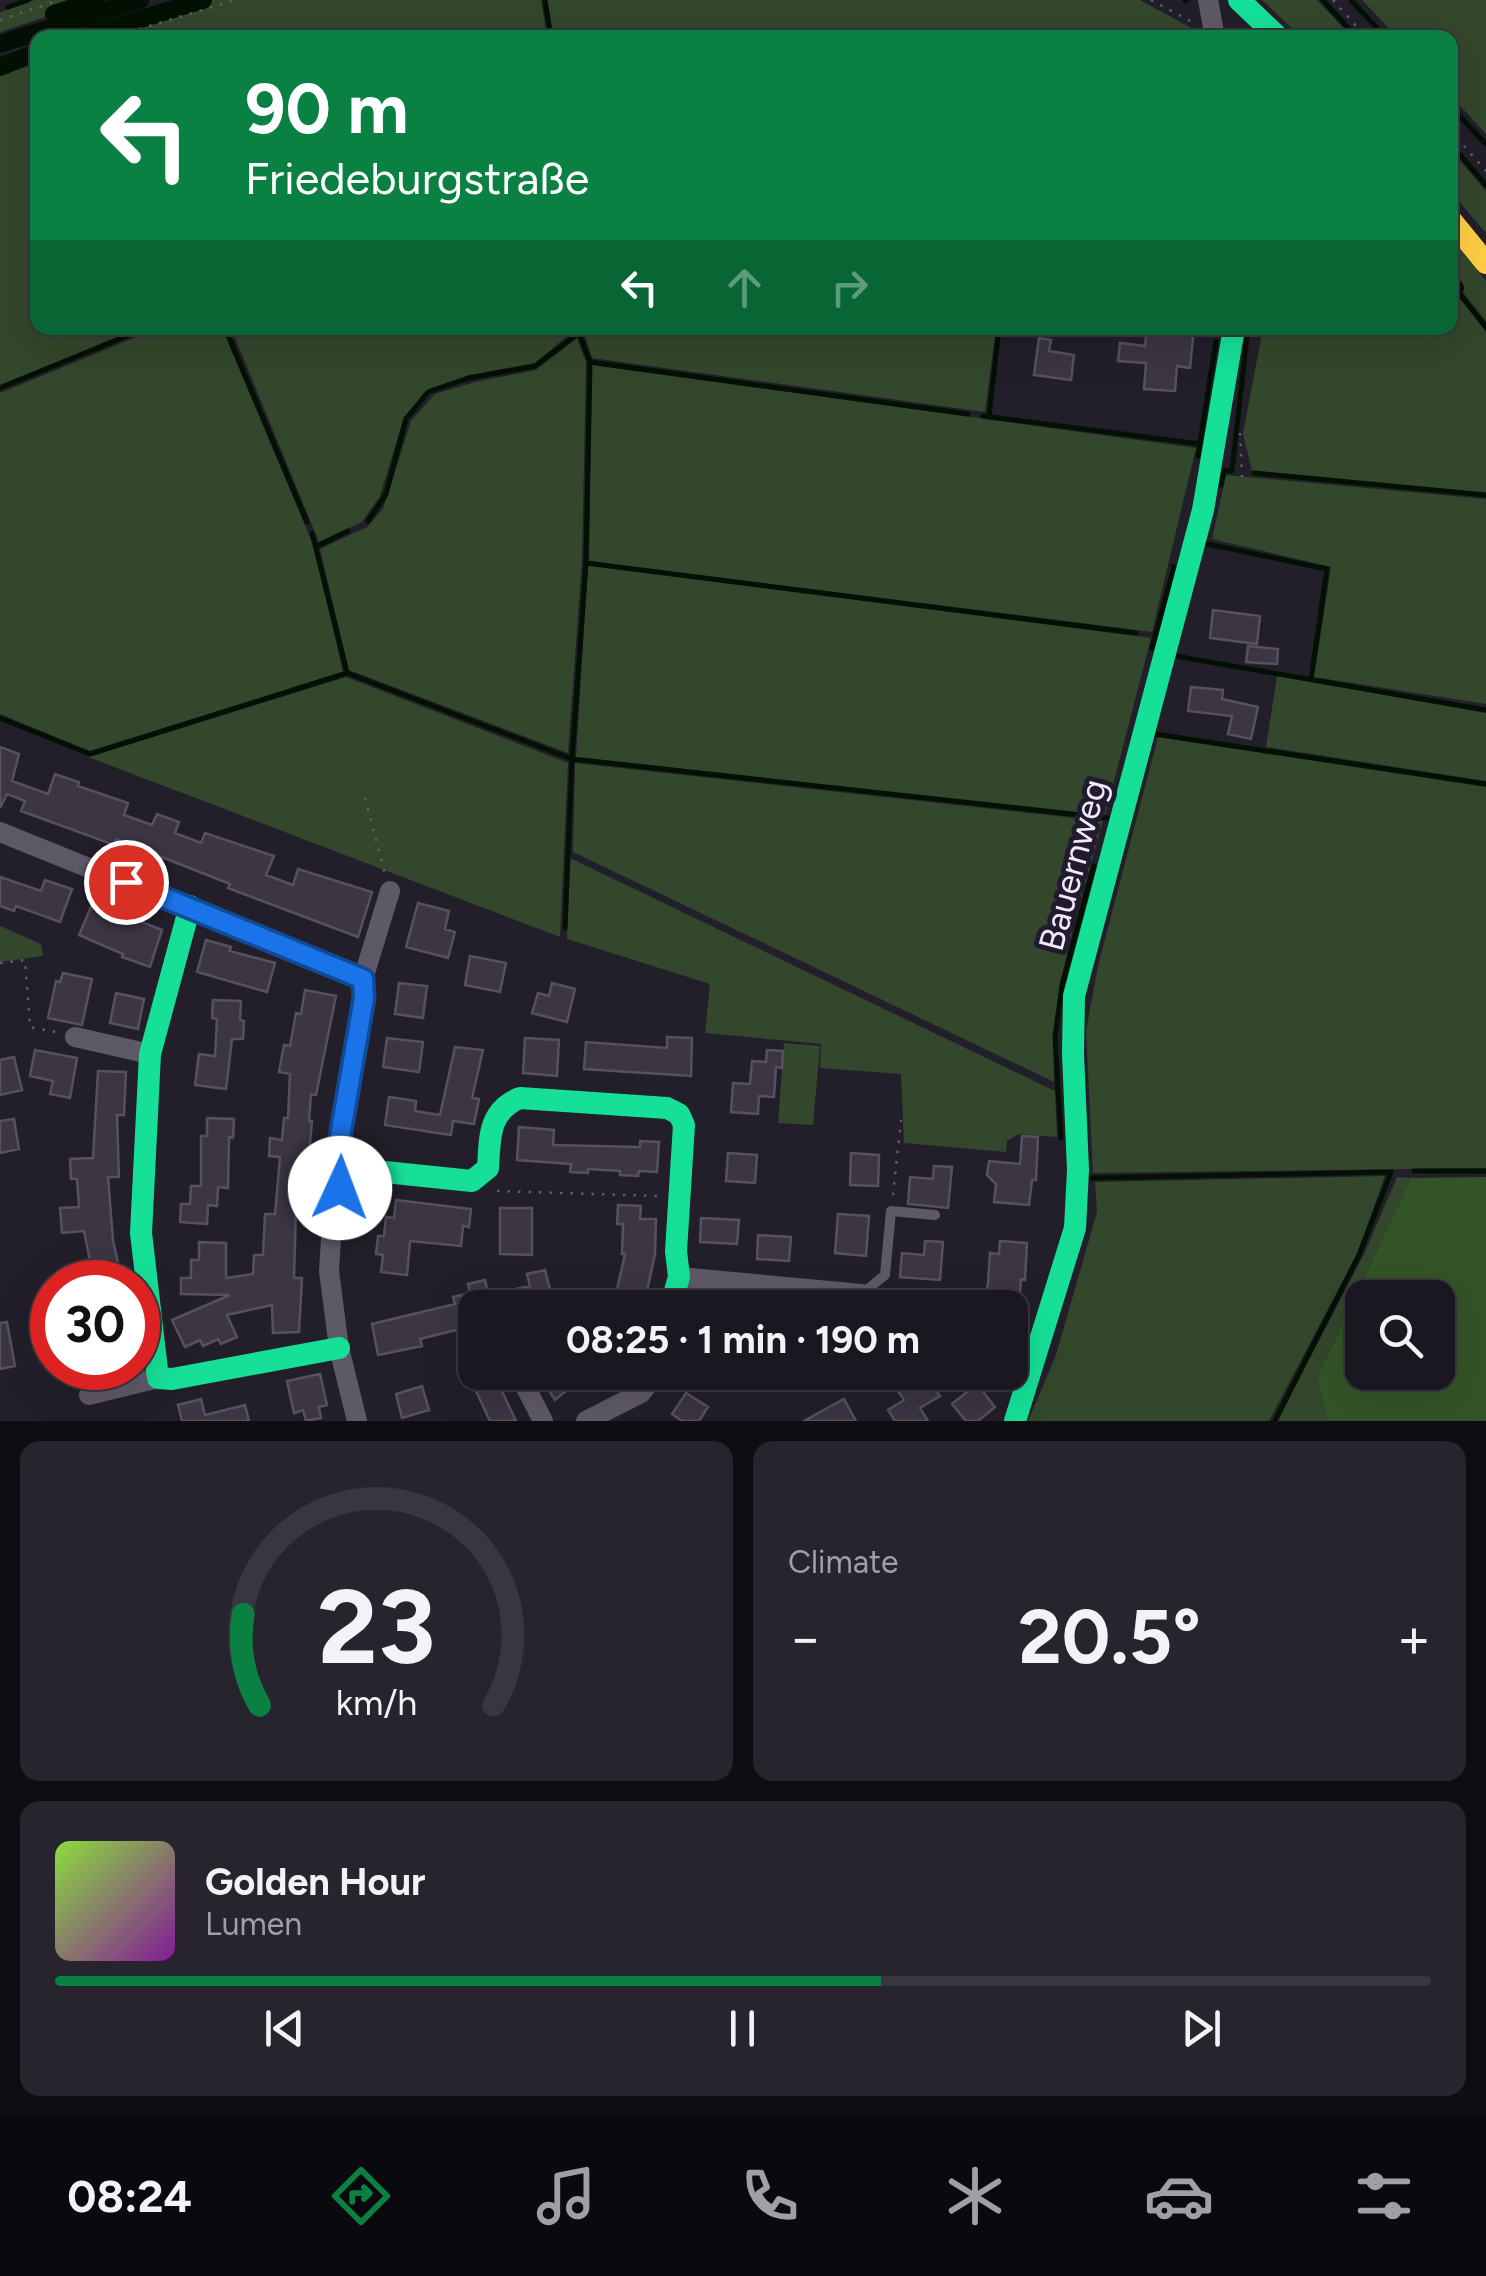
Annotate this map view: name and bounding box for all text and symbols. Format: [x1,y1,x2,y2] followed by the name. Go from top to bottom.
[245,66,409,151] text: 90 m
[80,70,210,200] icon: left
[245,151,589,205] text: Friedeburgstraße
[612,260,667,315] icon: left
[717,260,772,315] icon: ahead
[822,260,877,315] icon: right
[1030,775,1116,955] street label: Bauernweg
[84,840,169,925] pin
[99,855,154,910] icon: arrive
[288,1136,392,1240] position arrow
[30,1260,160,1390] speed limit sign: 30
[1345,1280,1455,1390] map controls
[1345,1280,1455,1390] button: search
[566,1317,920,1363] text: 08:25 · 1 min · 190 m
[788,1543,899,1581] text: Climate
[317,1564,436,1689] text: 23
[1018,1592,1201,1682] text: 20.5°
[788,1605,822,1671] text: −
[1397,1605,1431,1671] text: +
[336,1681,417,1724] text: km/h
[205,1859,426,1905] text: Golden Hour
[205,1905,302,1943] text: Lumen
[257,2001,312,2056] icon: previous
[715,2001,770,2056] icon: pause
[1174,2001,1229,2056] icon: next
[326,2161,396,2231] icon: directions
[531,2161,601,2231] icon: music
[735,2161,805,2231] icon: phone
[940,2161,1010,2231] icon: climate
[1144,2161,1214,2231] icon: car
[1349,2161,1419,2231] icon: filters
[67,2169,192,2223] text: 08:24

